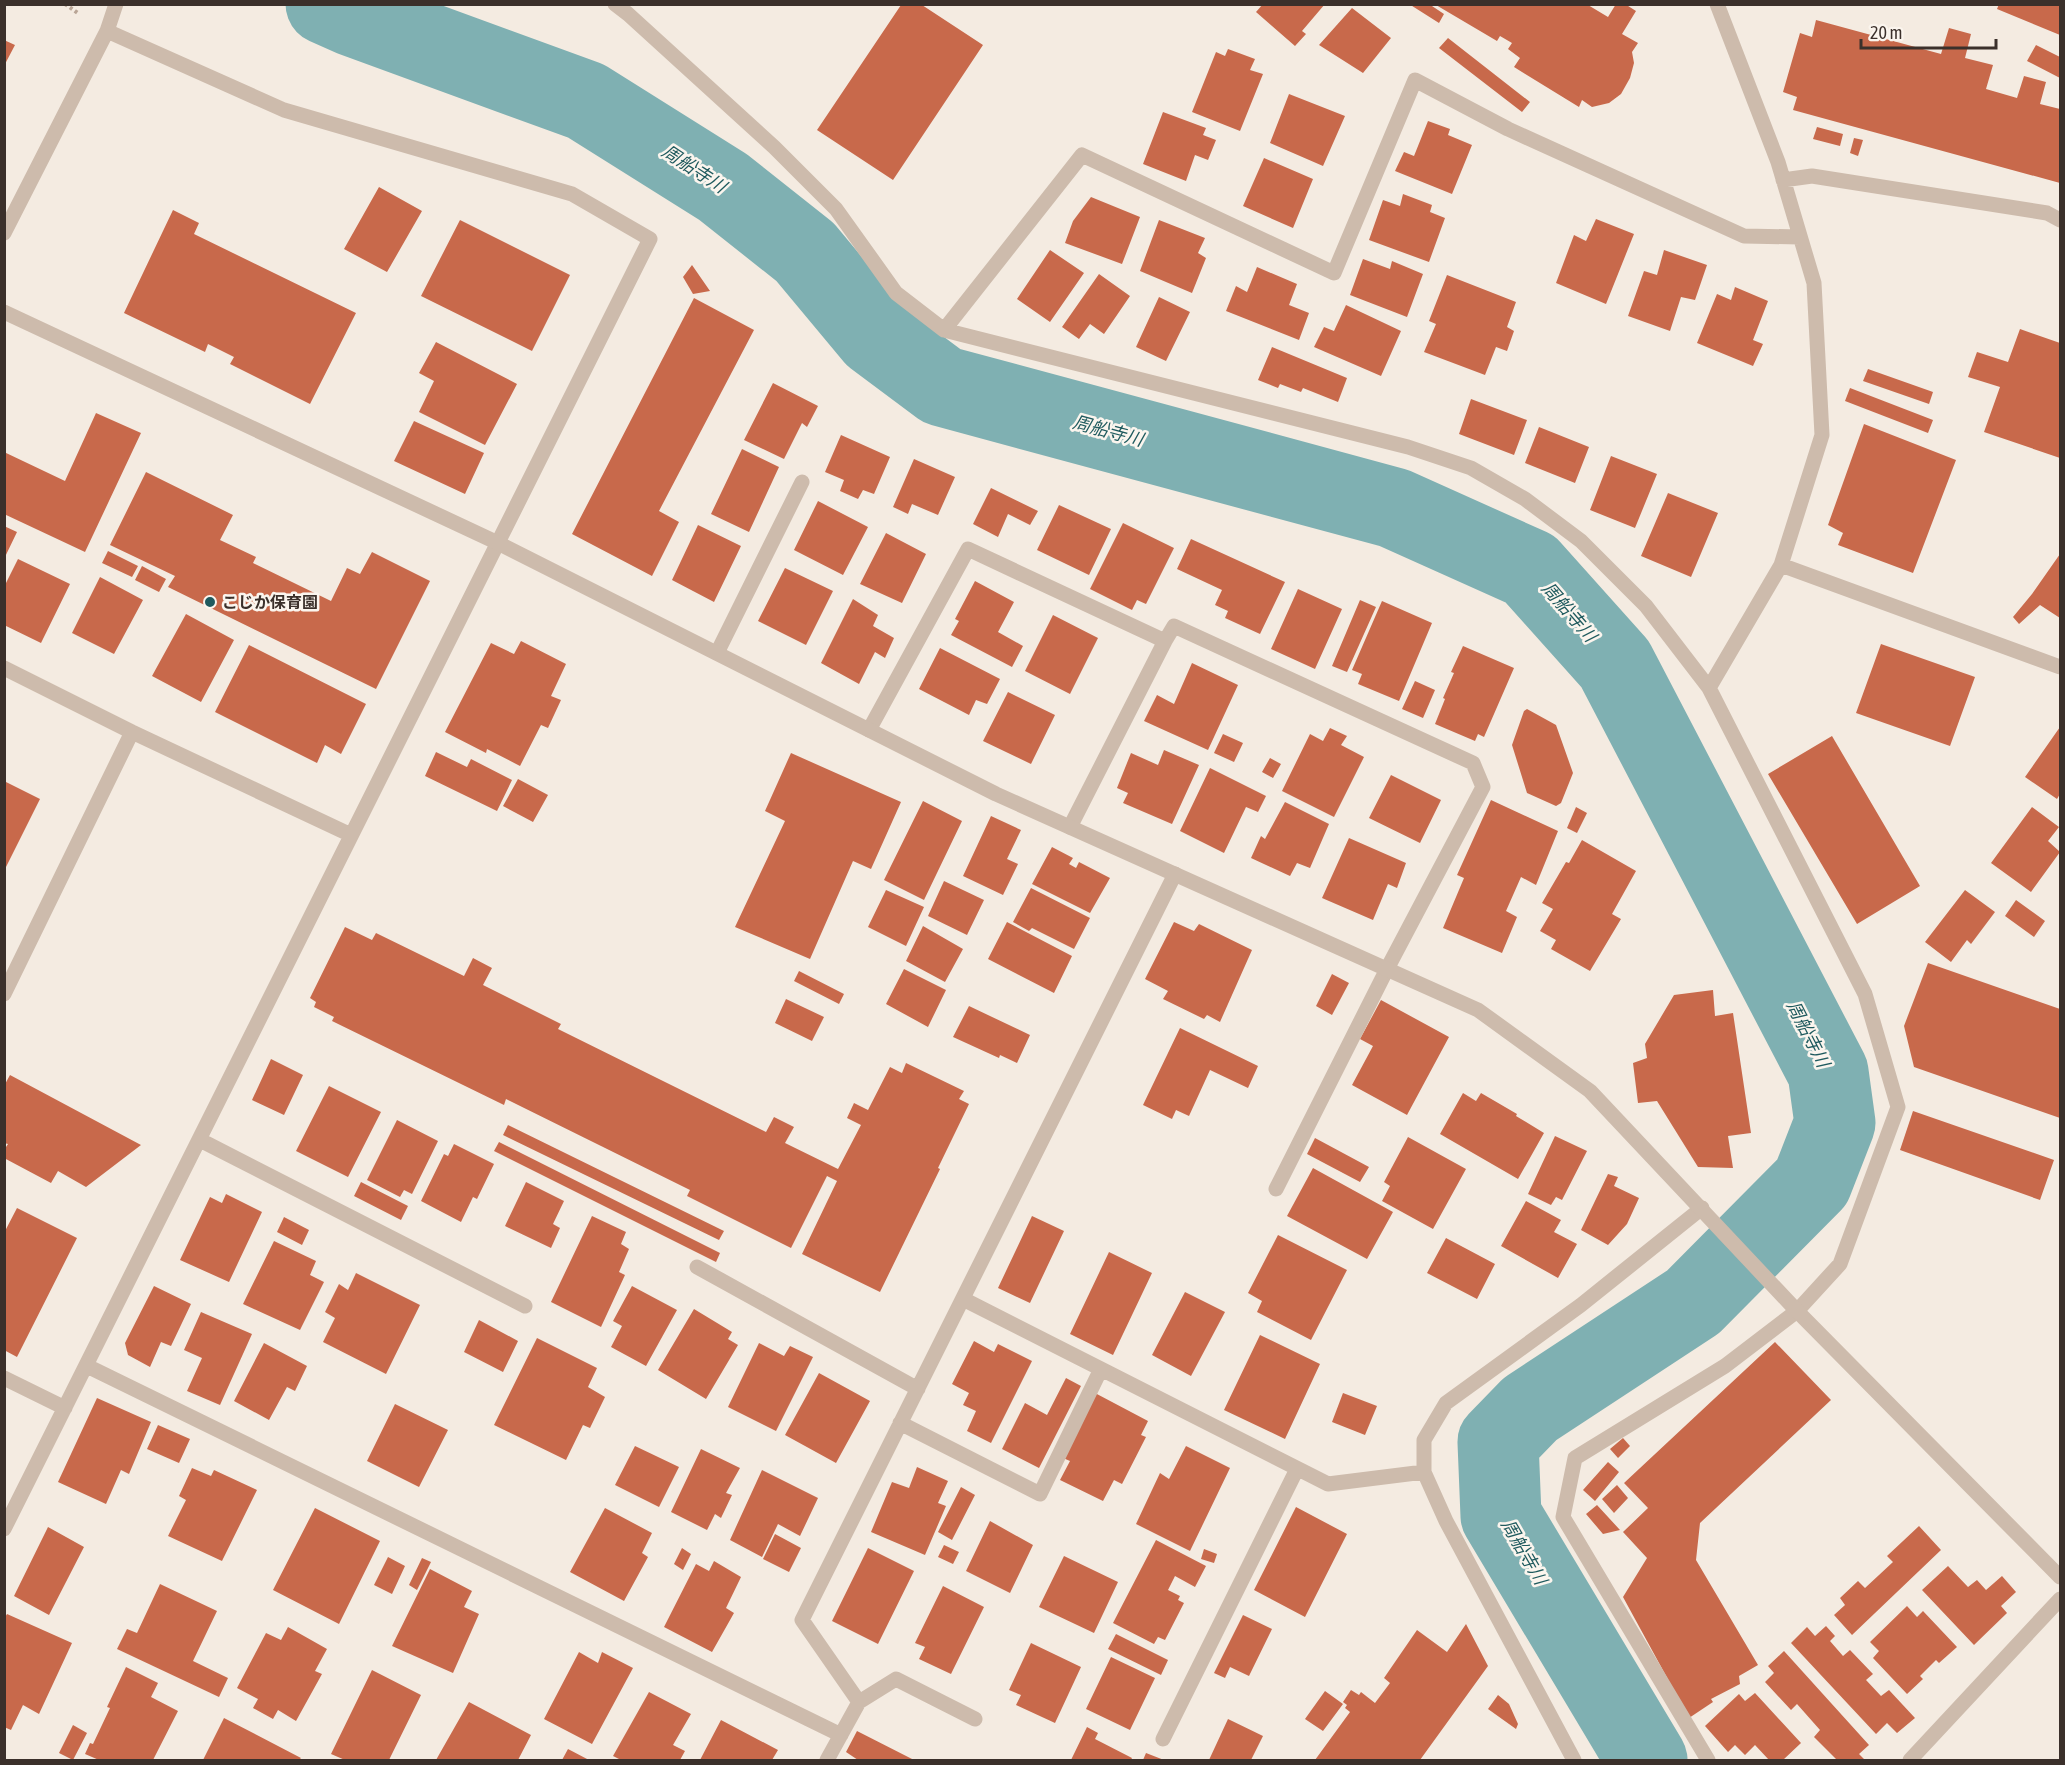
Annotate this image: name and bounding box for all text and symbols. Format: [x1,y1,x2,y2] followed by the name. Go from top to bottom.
[1861,12,1996,50] scale bar
[1870,22,1902,43] text: 20 m
[658,140,732,198] water label: 周船寺川
[1071,411,1148,450] water label: 周船寺川
[1538,578,1602,647] water label: 周船寺川
[222,593,318,611] place label: こじか保育園
[203,595,217,609] marker: こじか保育園
[1783,997,1835,1072] water label: 周船寺川
[1497,1515,1553,1590] water label: 周船寺川

